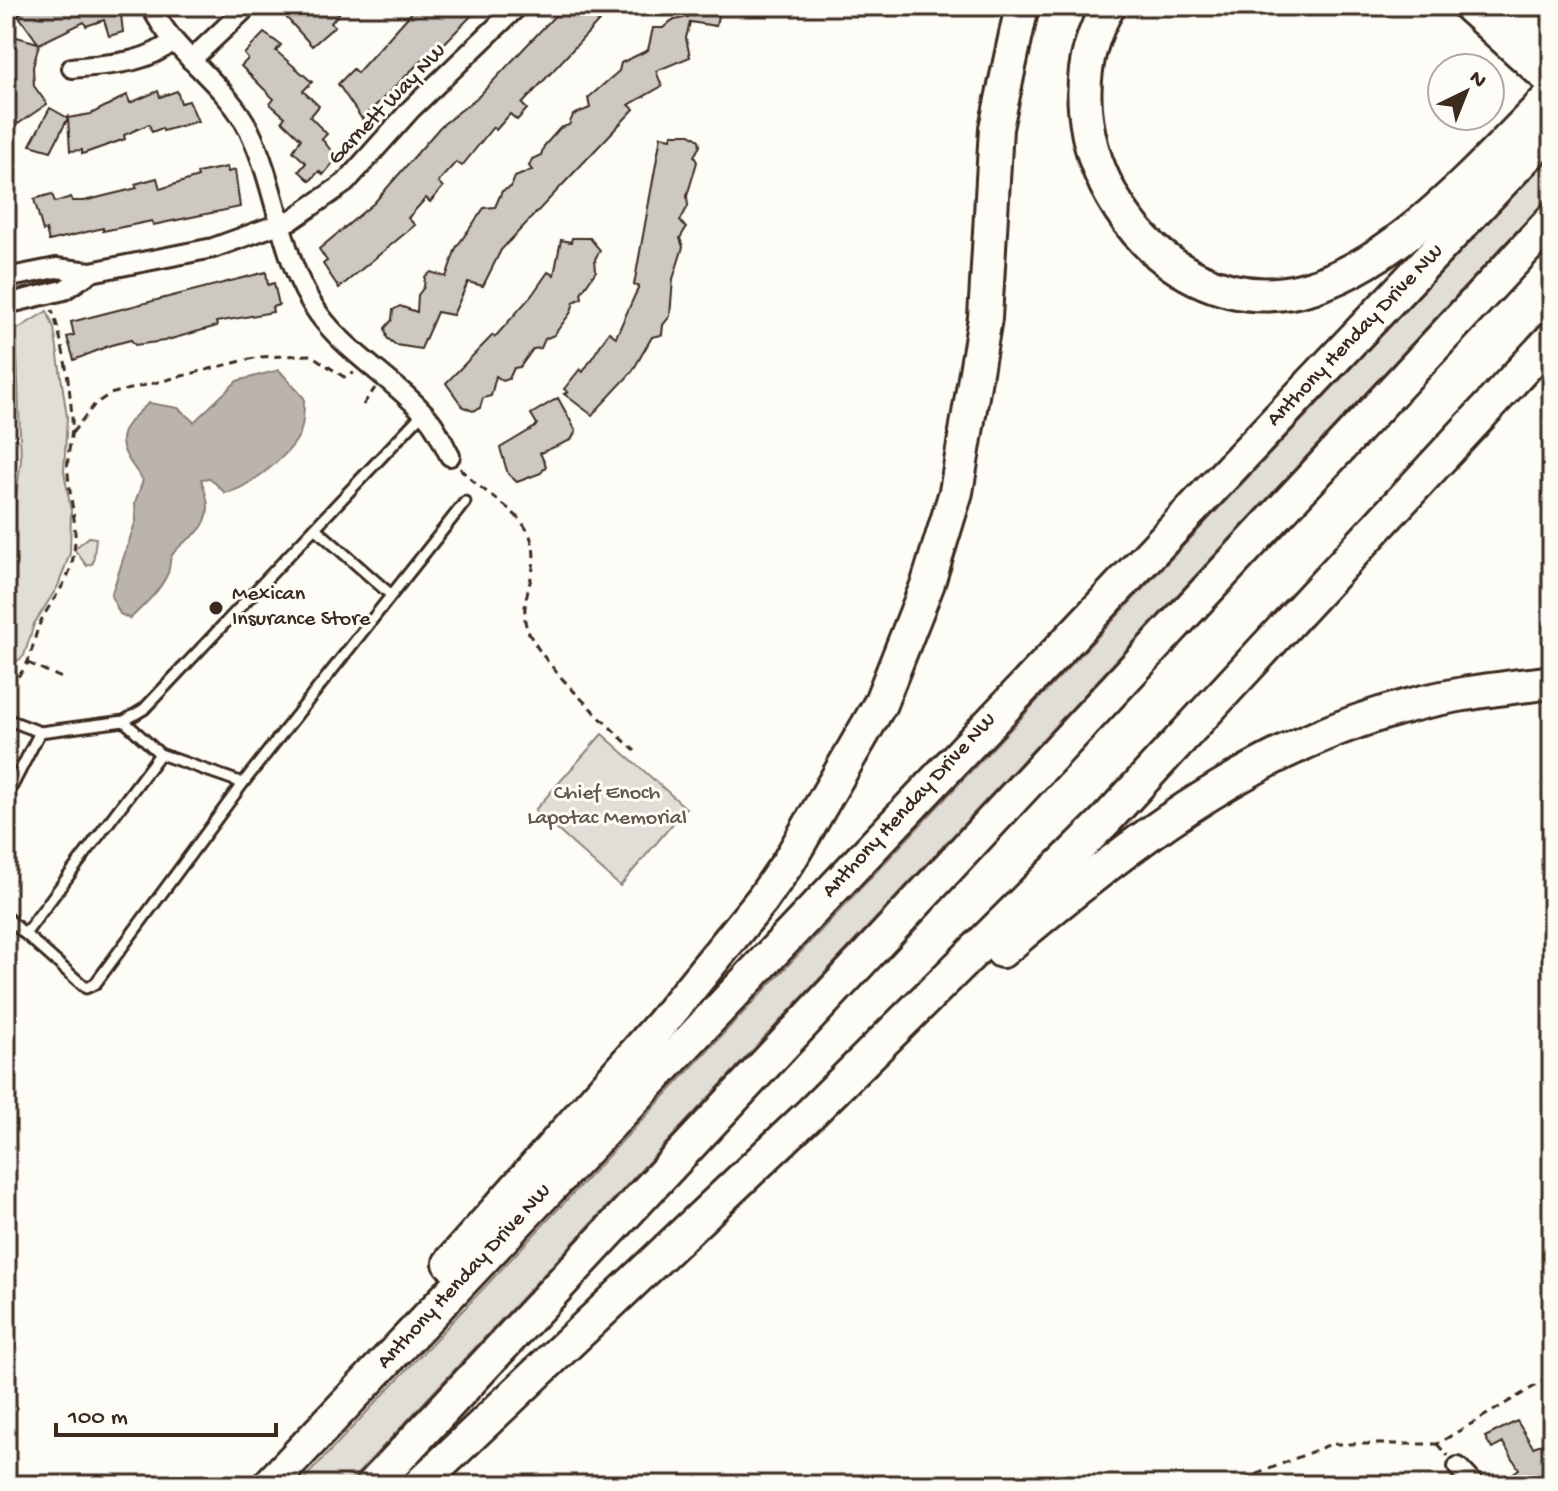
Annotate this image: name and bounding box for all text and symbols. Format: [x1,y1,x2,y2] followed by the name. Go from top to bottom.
[323,39,453,171] street label: Garnett Way NW
[1426,52,1506,132] north arrow
[1463,66,1491,95] text: N
[1262,239,1450,433] street label: Anthony Henday Drive NW
[232,582,371,633] place label: Mexican Insurance Store
[207,599,225,617] marker: Mexican Insurance Store
[817,708,1003,904] street label: Anthony Henday Drive NW
[527,781,687,832] park label: Chief Enoch Lapotac Memorial
[372,1179,558,1375] street label: Anthony Henday Drive NW
[56,1387,276,1437] scale bar
[67,1404,128,1433] text: 100 m

